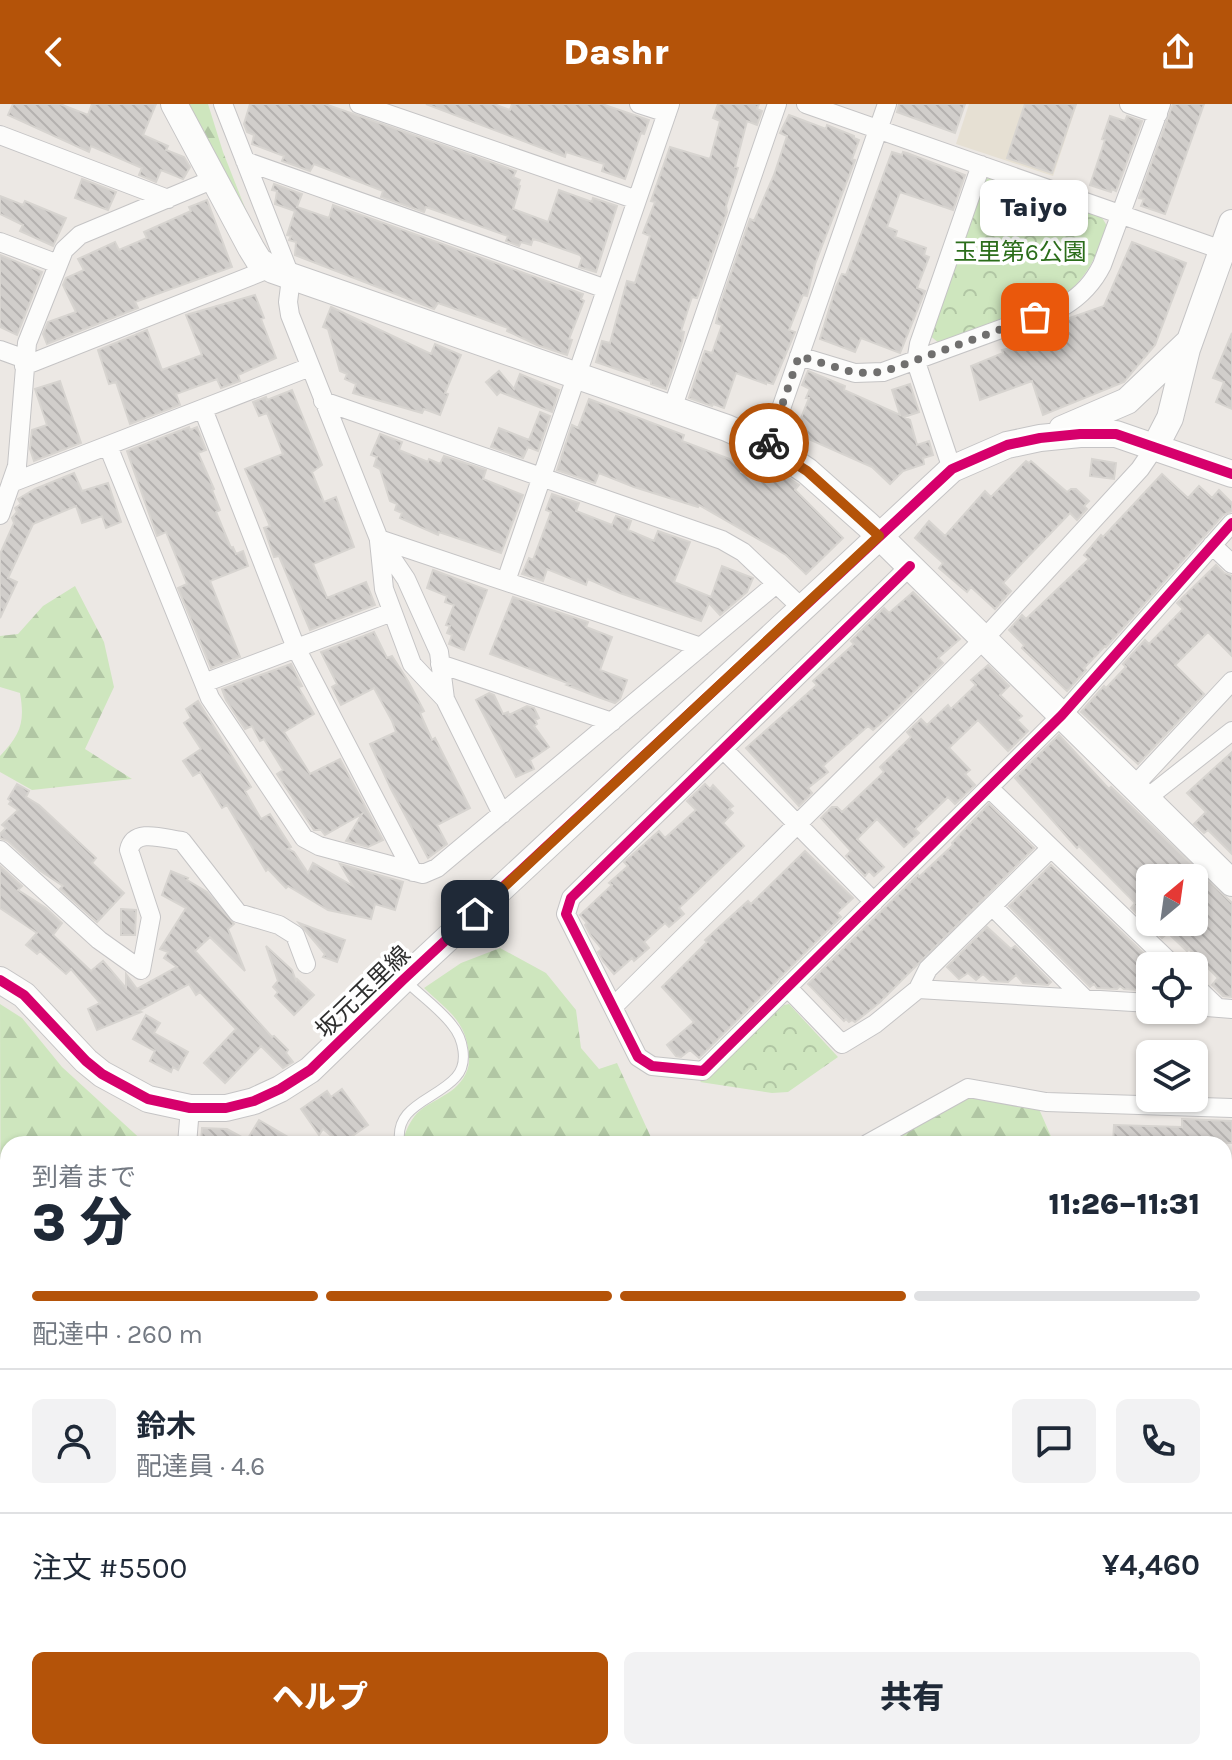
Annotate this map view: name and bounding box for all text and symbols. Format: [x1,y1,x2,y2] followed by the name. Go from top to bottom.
[32,30,76,74] icon: back
[1156,30,1200,74] icon: share
[563,31,669,73] text: Dashr
[981,181,1089,237] callout: Taiyo
[1001,192,1067,223] text: Taiyo
[953,238,1087,266] park label: 玉里第6公園
[1001,283,1069,351] pin
[1013,295,1057,339] icon: bag
[729,403,809,483] courier
[747,421,791,465] icon: bike
[1136,864,1208,936] north arrow
[1136,864,1208,1112] map controls
[441,880,509,948] pin
[453,892,497,936] icon: home
[310,940,416,1044] street label: 坂元玉里線
[1136,952,1208,1024] button: locate
[1136,1040,1208,1112] button: layers
[32,1162,136,1193] text: 到着まで
[1048,1186,1200,1222] text: 11:26–11:31
[32,1192,132,1253] text: 3 分
[32,1319,203,1350] text: 配達中 · 260 m
[32,1399,116,1483] button: person
[1012,1399,1096,1483] button: chat
[1116,1399,1200,1483] button: phone
[136,1408,196,1444] text: 鈴木
[136,1451,265,1482] text: 配達員 · 4.6
[1102,1547,1200,1583] text: ¥4,460
[32,1550,187,1586] text: 注文 #5500
[32,1652,608,1744] button: ヘルプ
[624,1652,1200,1744] button: 共有

